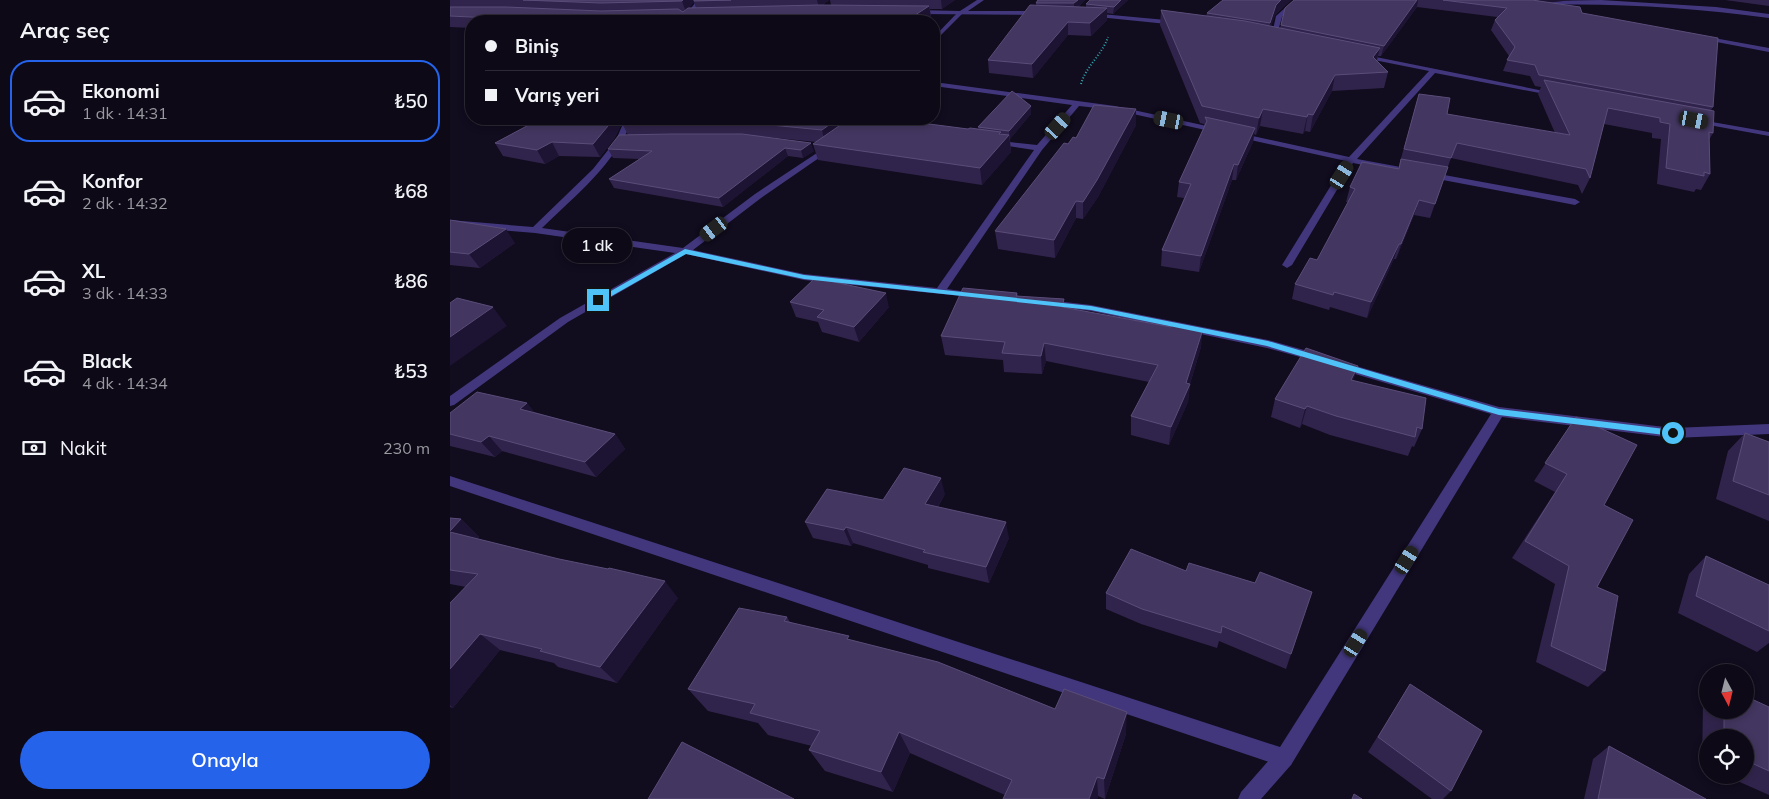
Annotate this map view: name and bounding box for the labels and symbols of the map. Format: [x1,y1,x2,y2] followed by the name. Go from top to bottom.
[1042,110,1073,142] car
[1152,110,1185,130] car
[1677,110,1710,130] car
[1327,158,1356,192] car
[697,214,730,244] car
[563,228,633,262] callout: 1 dk
[587,289,609,311] route end
[1662,422,1684,444] route start
[1392,543,1421,577] car
[1341,626,1370,660] car
[1699,664,1754,719] north arrow

